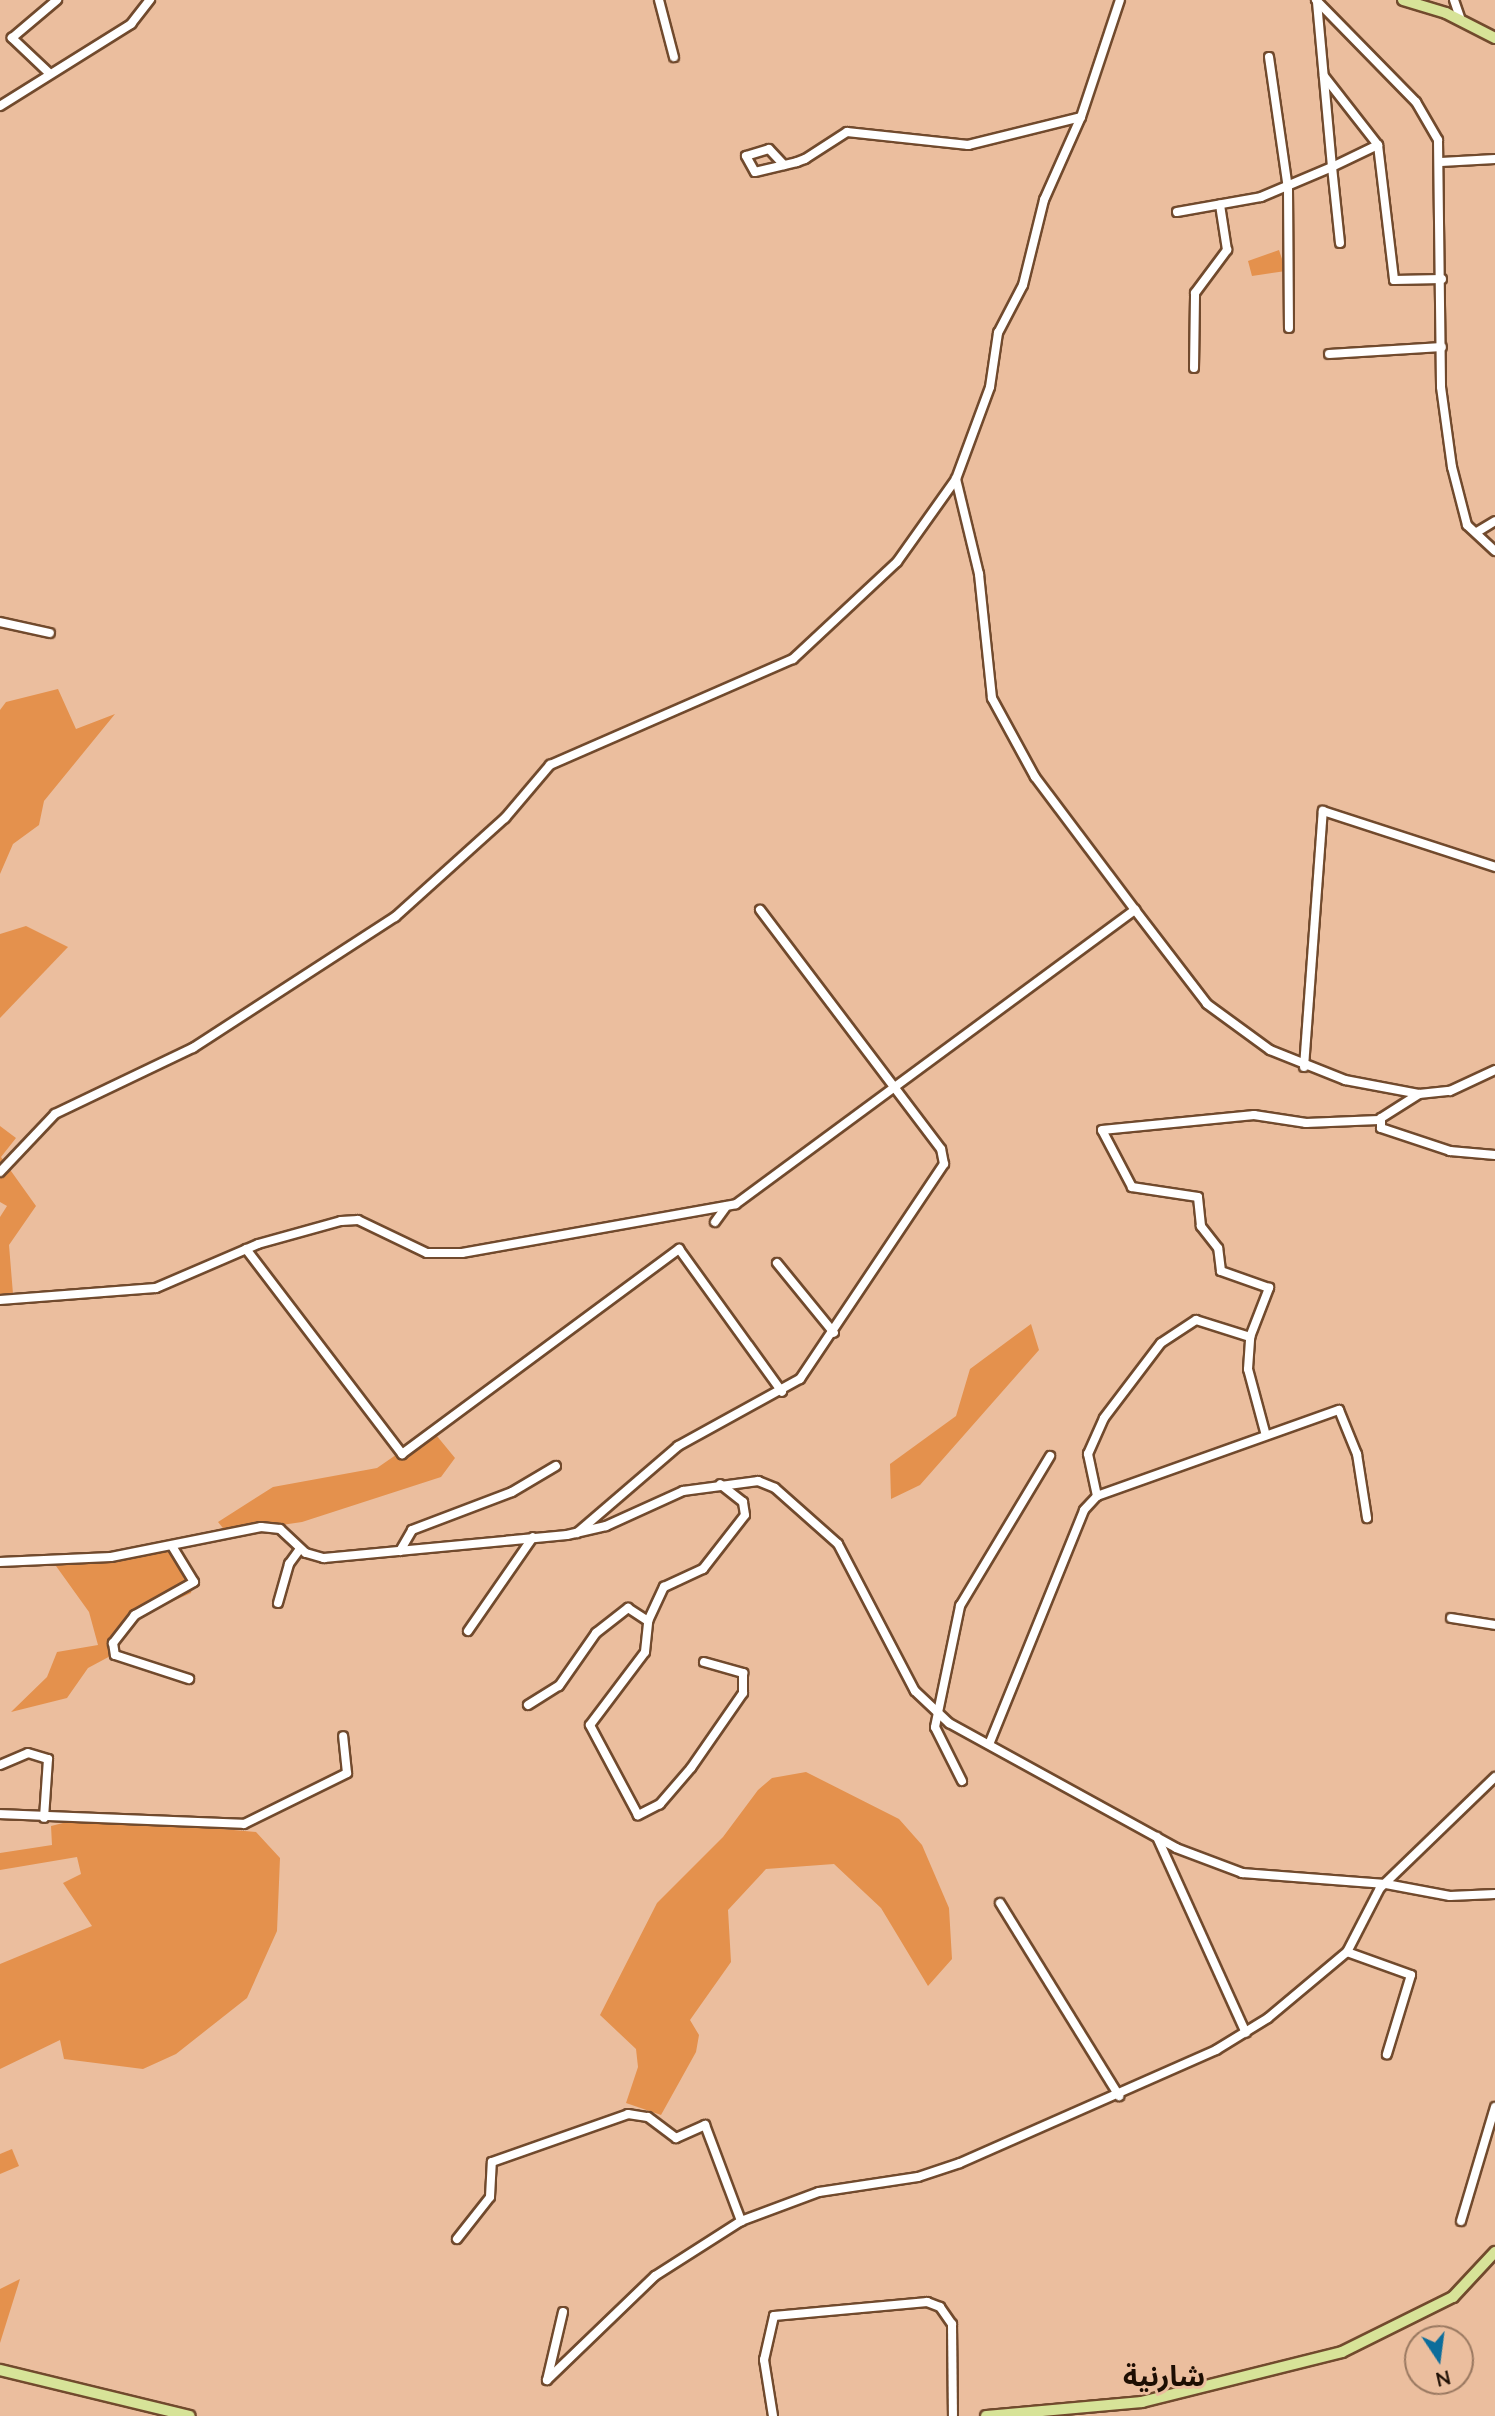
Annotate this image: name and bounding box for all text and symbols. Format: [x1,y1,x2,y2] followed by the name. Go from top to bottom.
[1404,2325,1474,2395] north arrow
[1123,2358,1205,2392] district label: شارنية
[1434,2366,1453,2392] text: N

